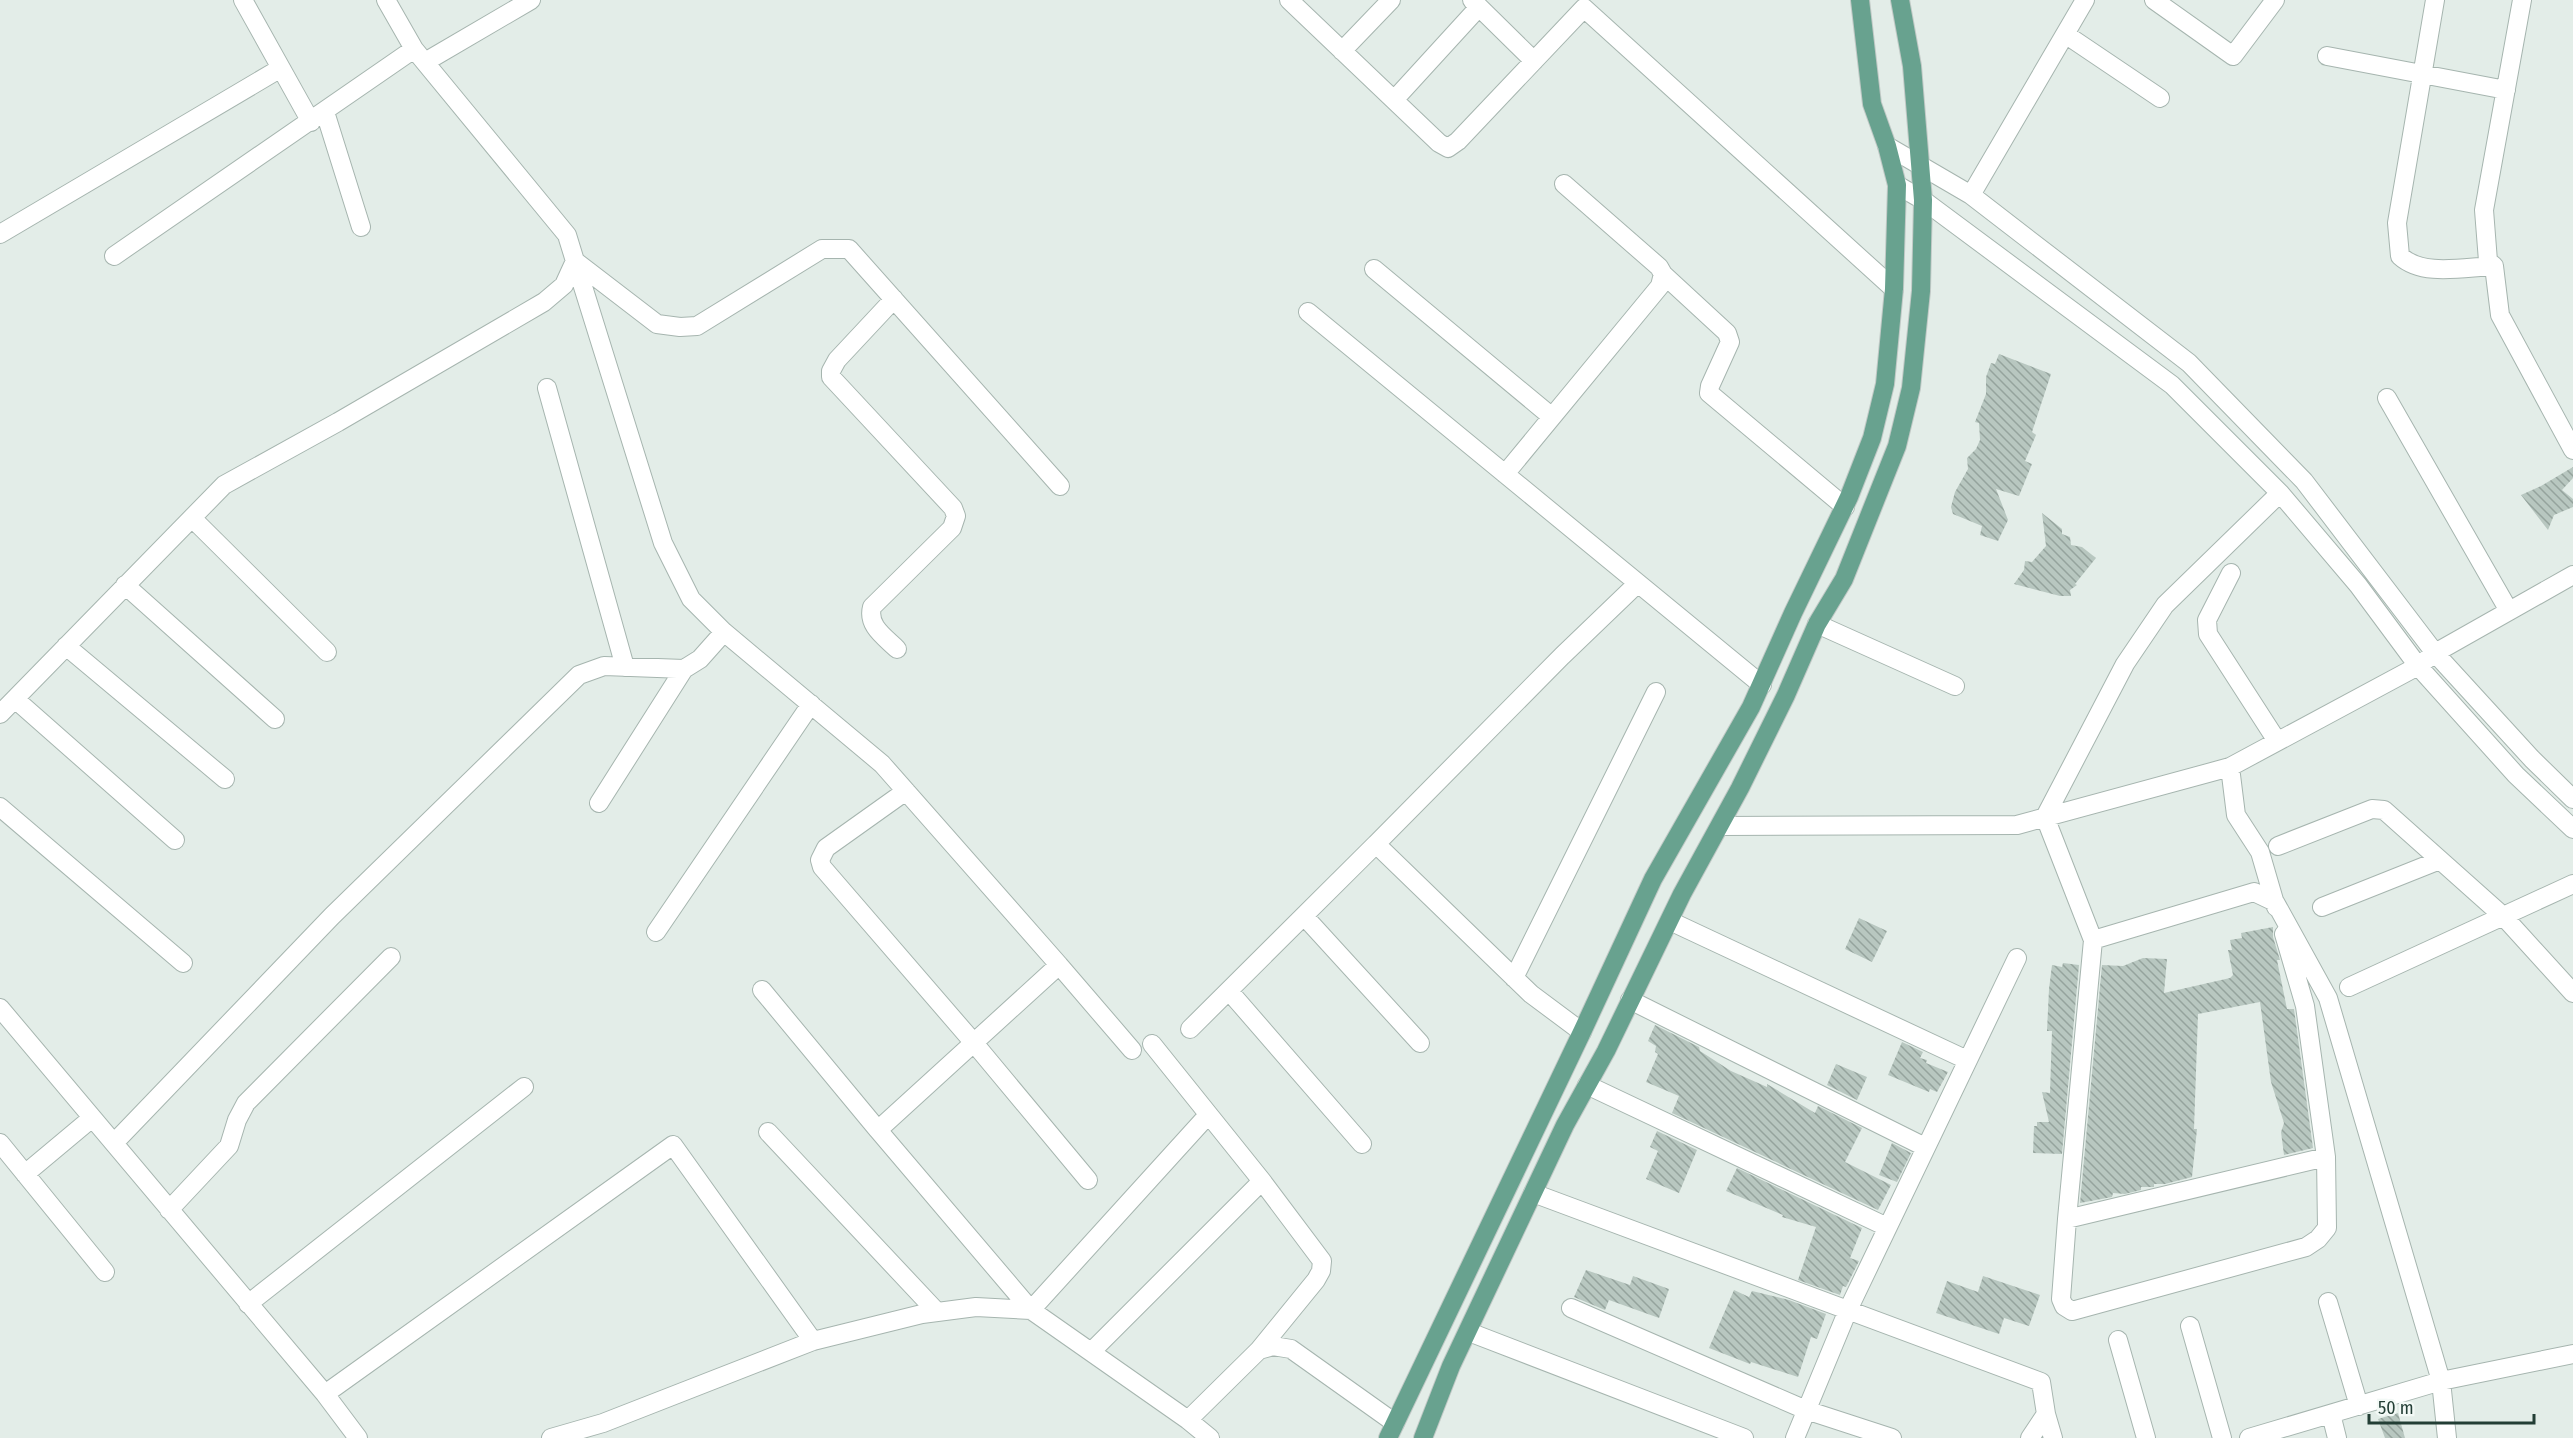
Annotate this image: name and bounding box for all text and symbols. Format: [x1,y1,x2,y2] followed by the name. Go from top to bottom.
[2369,1387,2534,1425] scale bar
[2378,1397,2414,1419] text: 50 m

